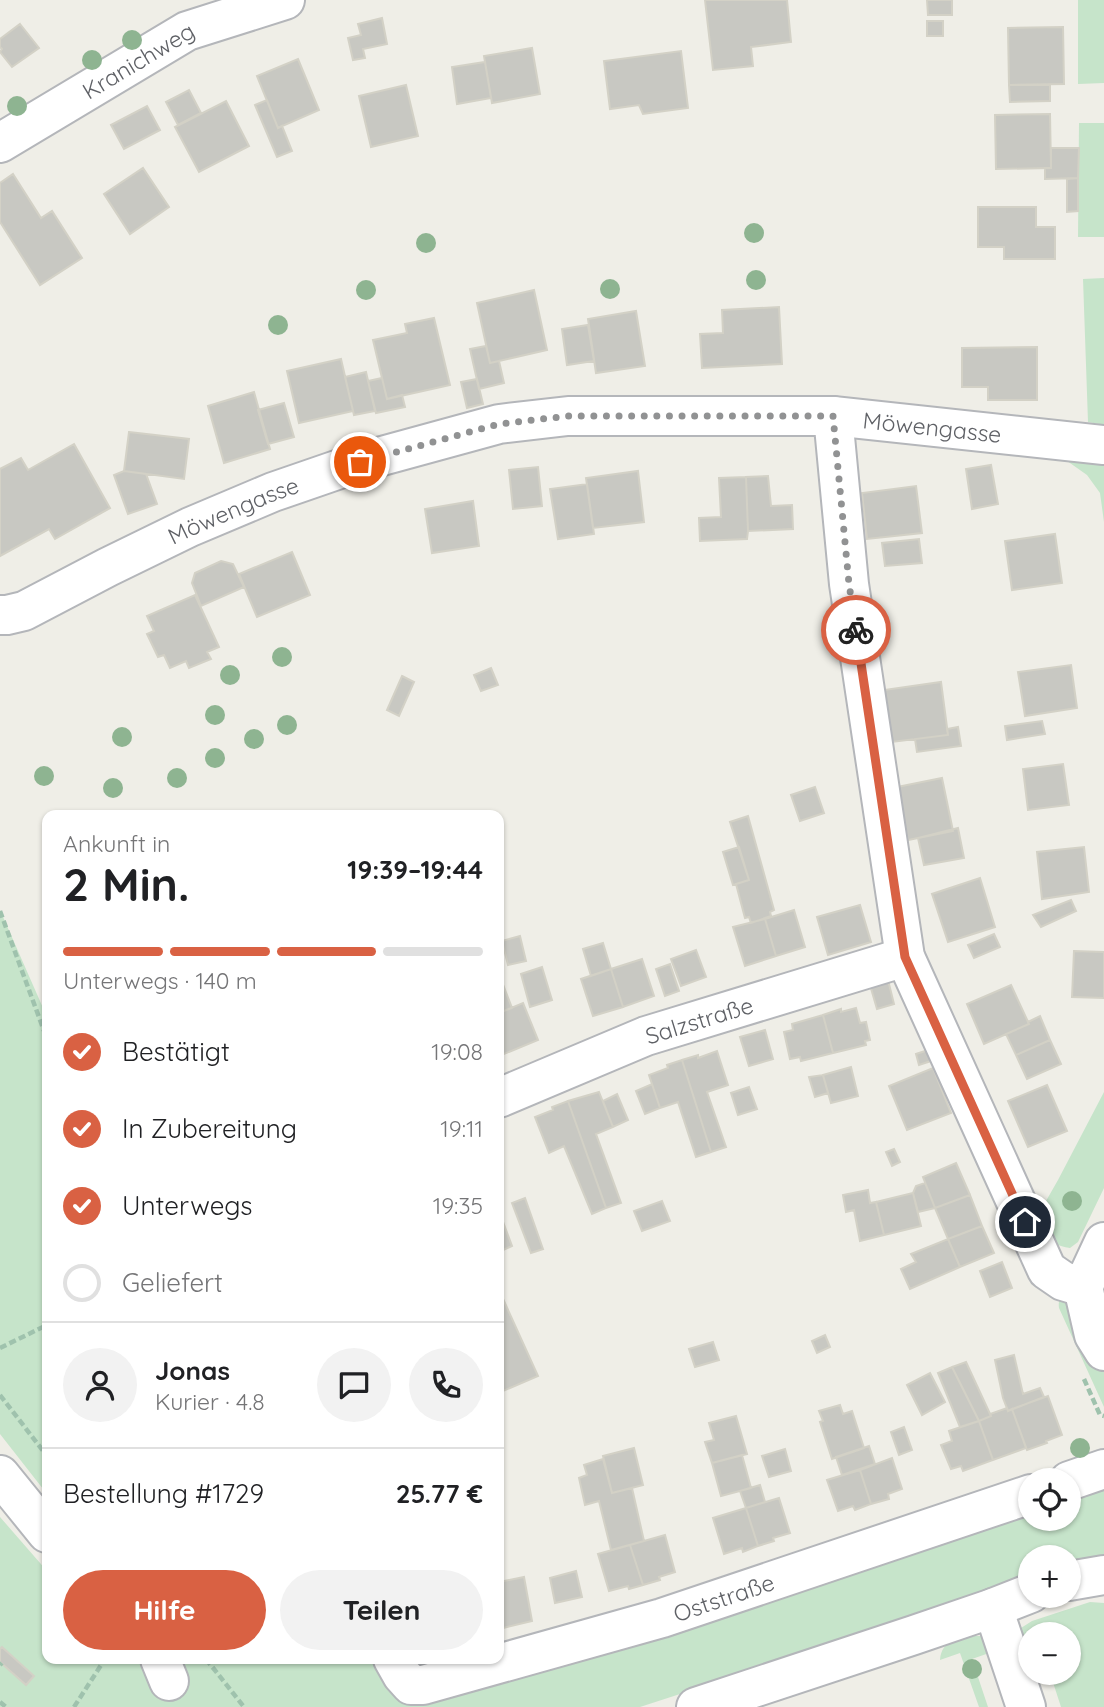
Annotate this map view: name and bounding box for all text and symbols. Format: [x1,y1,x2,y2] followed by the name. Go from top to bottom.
[77,16,199,105] street label: Kranichweg
[861,405,1003,448] street label: Möwengasse
[330,432,390,492] pin
[341,443,379,481] icon: bag
[163,470,302,550] street label: Möwengasse
[821,595,891,665] courier
[837,611,875,649] icon: bike
[63,829,170,858] text: Ankunft in
[347,853,483,886] text: 19:39–19:44
[63,855,189,913] text: 2 Min.
[63,966,257,995] text: Unterwegs · 140 m
[642,990,757,1050] street label: Salzstraße
[63,1033,101,1071] icon: check
[122,1035,230,1068] text: Bestätigt
[431,1037,483,1066] text: 19:08
[63,1110,101,1148] icon: check
[122,1112,297,1145] text: In Zubereitung
[440,1114,483,1143] text: 19:11
[63,1187,101,1225] icon: check
[122,1189,253,1222] text: Unterwegs
[433,1191,483,1220] text: 19:35
[995,1192,1055,1252] pin
[1006,1203,1044,1241] icon: home
[122,1266,223,1299] text: Geliefert
[63,1348,137,1422] button: person
[317,1348,391,1422] button: chat
[409,1348,483,1422] button: phone
[155,1354,230,1387] text: Jonas
[155,1387,265,1416] text: Kurier · 4.8
[1018,1468,1081,1685] map controls
[1018,1468,1081,1531] button: locate
[63,1477,264,1510] text: Bestellung #1729
[396,1477,483,1510] text: 25.77 €
[1018,1545,1081,1608] button: +
[669,1567,778,1628] street label: Oststraße
[63,1570,266,1650] button: Hilfe
[280,1570,483,1650] button: Teilen
[1018,1622,1081,1685] button: −

